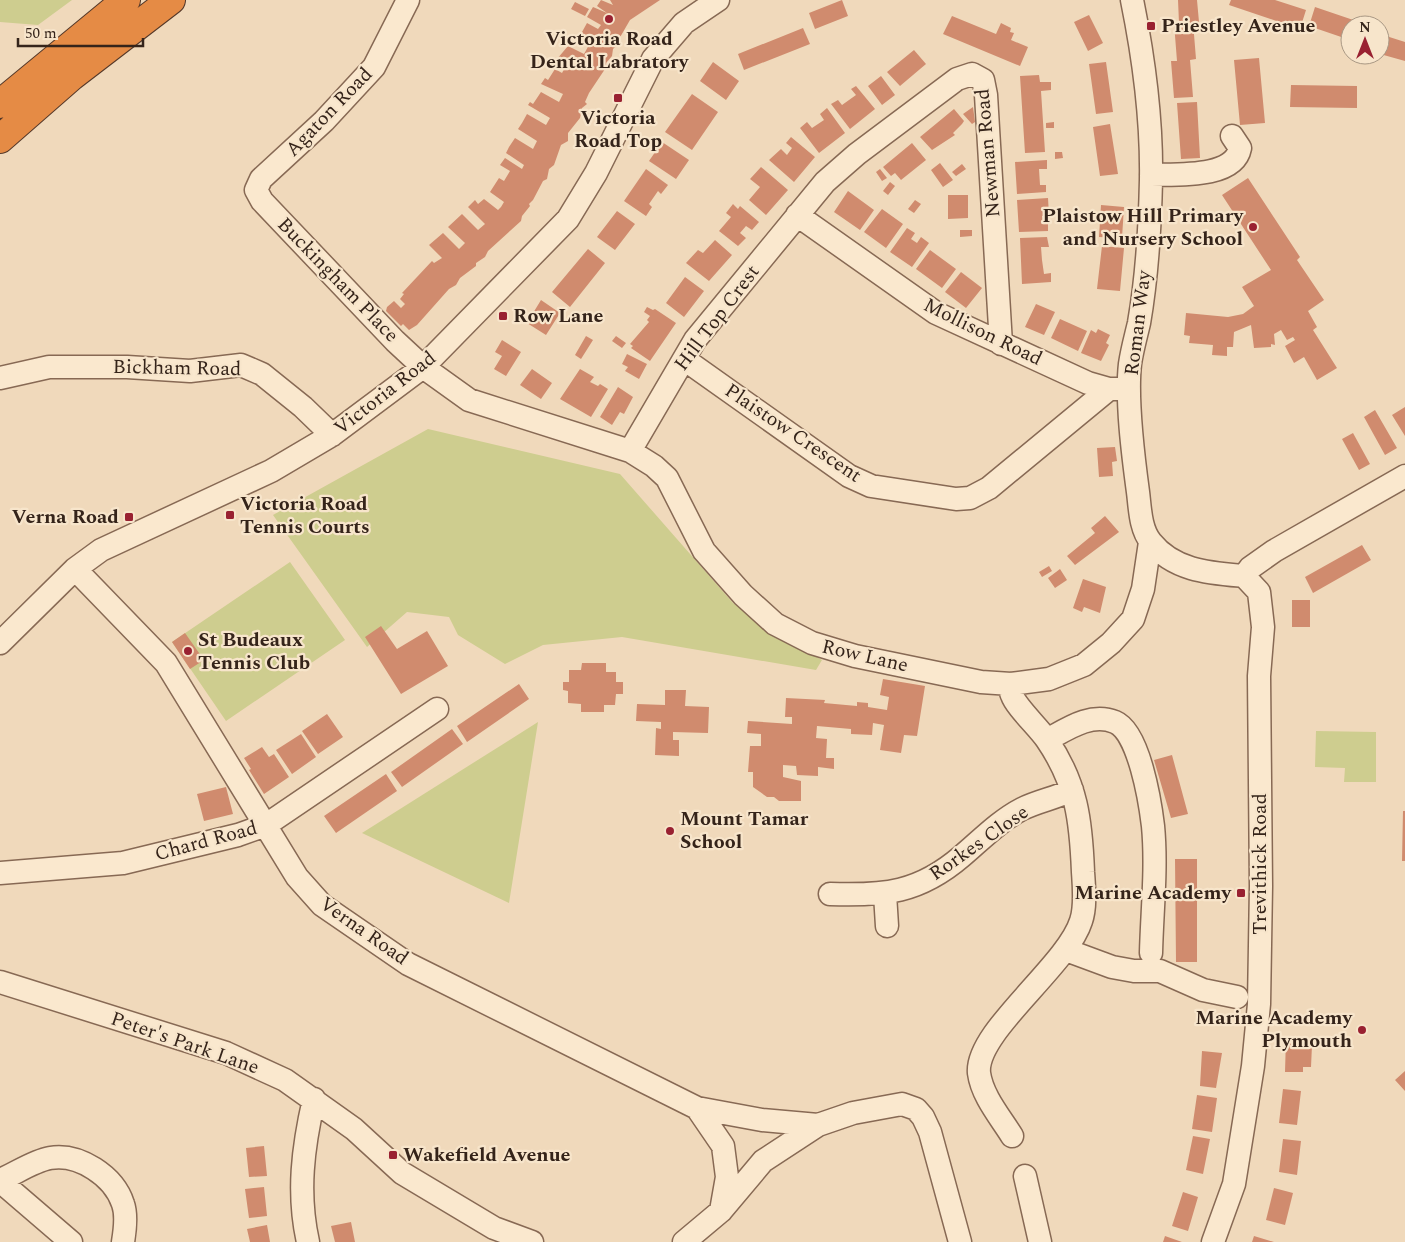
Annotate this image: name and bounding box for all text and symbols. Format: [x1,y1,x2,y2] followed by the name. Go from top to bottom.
[1161,11,1316,41] place label: Priestley Avenue
[603,13,615,25] marker: Victoria Road Dental Labratory
[18,15,142,47] scale bar
[1340,15,1390,65] north arrow
[1359,17,1371,38] text: N
[1145,20,1157,32] marker: Priestley Avenue
[25,22,57,45] text: 50 m
[530,24,690,77] place label: Victoria Road Dental Labratory
[278,60,380,164] street label: Agaton Road
[967,87,1009,219] street label: Newman Road
[612,92,624,104] marker: Victoria Road Top
[574,103,662,156] place label: Victoria Road Top
[1042,201,1244,254] place label: Plaistow Hill Primary and Nursery School
[270,210,406,350] street label: Buckingham Place
[1247,221,1259,233] marker: Plaistow Hill Primary and Nursery School
[667,258,767,378] street label: Hill Top Crest
[1117,267,1160,377] street label: Roman Way
[918,290,1048,374] street label: Mollison Road
[513,301,604,331] place label: Row Lane
[497,310,509,322] marker: Row Lane
[327,343,443,443] street label: Victoria Road
[112,352,242,384] street label: Bickham Road
[718,376,868,490] street label: Plaistow Crescent
[240,489,370,542] place label: Victoria Road Tennis Courts
[12,502,119,532] place label: Verna Road
[224,509,236,521] marker: Victoria Road Tennis Courts
[123,511,135,523] marker: Verna Road
[198,625,310,678] place label: St Budeaux Tennis Club
[819,632,911,680] street label: Row Lane
[182,645,194,657] marker: St Budeaux Tennis Club
[1245,793,1275,935] street label: Trevithick Road
[923,798,1035,888] street label: Rorkes Close
[680,804,809,857] place label: Mount Tamar School
[151,813,261,869] street label: Chard Road
[664,825,676,837] marker: Mount Tamar School
[1074,878,1232,908] place label: Marine Academy
[1235,887,1247,899] marker: Marine Academy
[313,889,415,973] street label: Verna Road
[1195,1003,1353,1056] place label: Marine Academy Plymouth
[107,1004,263,1082] street label: Peter's Park Lane
[1356,1024,1368,1036] marker: Marine Academy Plymouth
[403,1140,570,1170] place label: Wakefield Avenue
[387,1149,399,1161] marker: Wakefield Avenue

